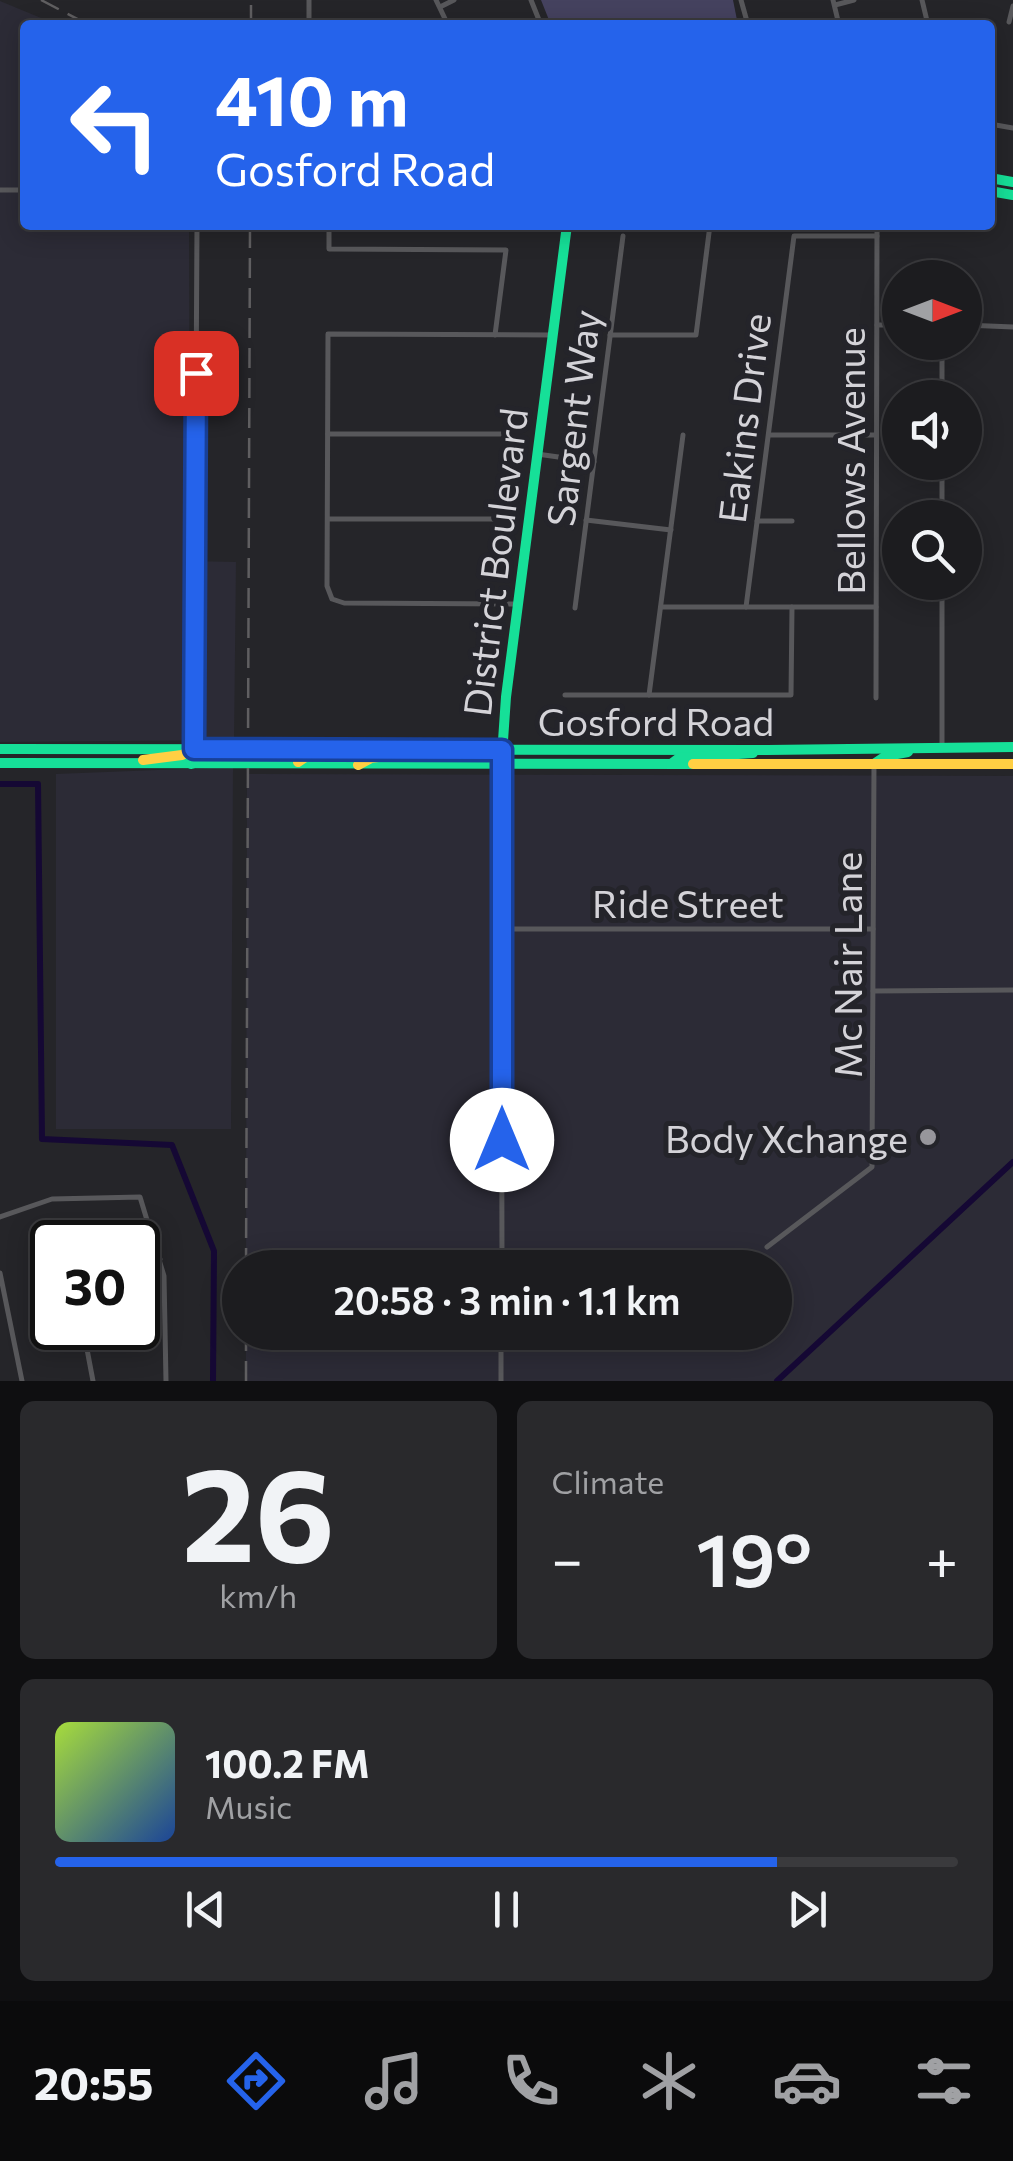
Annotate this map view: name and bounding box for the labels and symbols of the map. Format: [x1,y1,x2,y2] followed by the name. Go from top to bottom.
[882,260,982,360] north arrow
[535,307,609,529] street label: Sargent Way
[707,310,779,526] street label: Eakins Drive
[826,327,873,595] street label: Bellows Avenue
[154,331,239,416] pin
[452,405,536,719] street label: District Boulevard
[538,697,774,744] street label: Gosford Road
[823,852,870,1078] street label: Mc Nair Lane
[592,879,784,926] street label: Ride Street
[450,1088,554,1192] position arrow
[665,1114,908,1161] place label: Body Xchange
[917,1126,939,1148] marker: Body Xchange
[30,1220,160,1350] speed limit sign: 30

